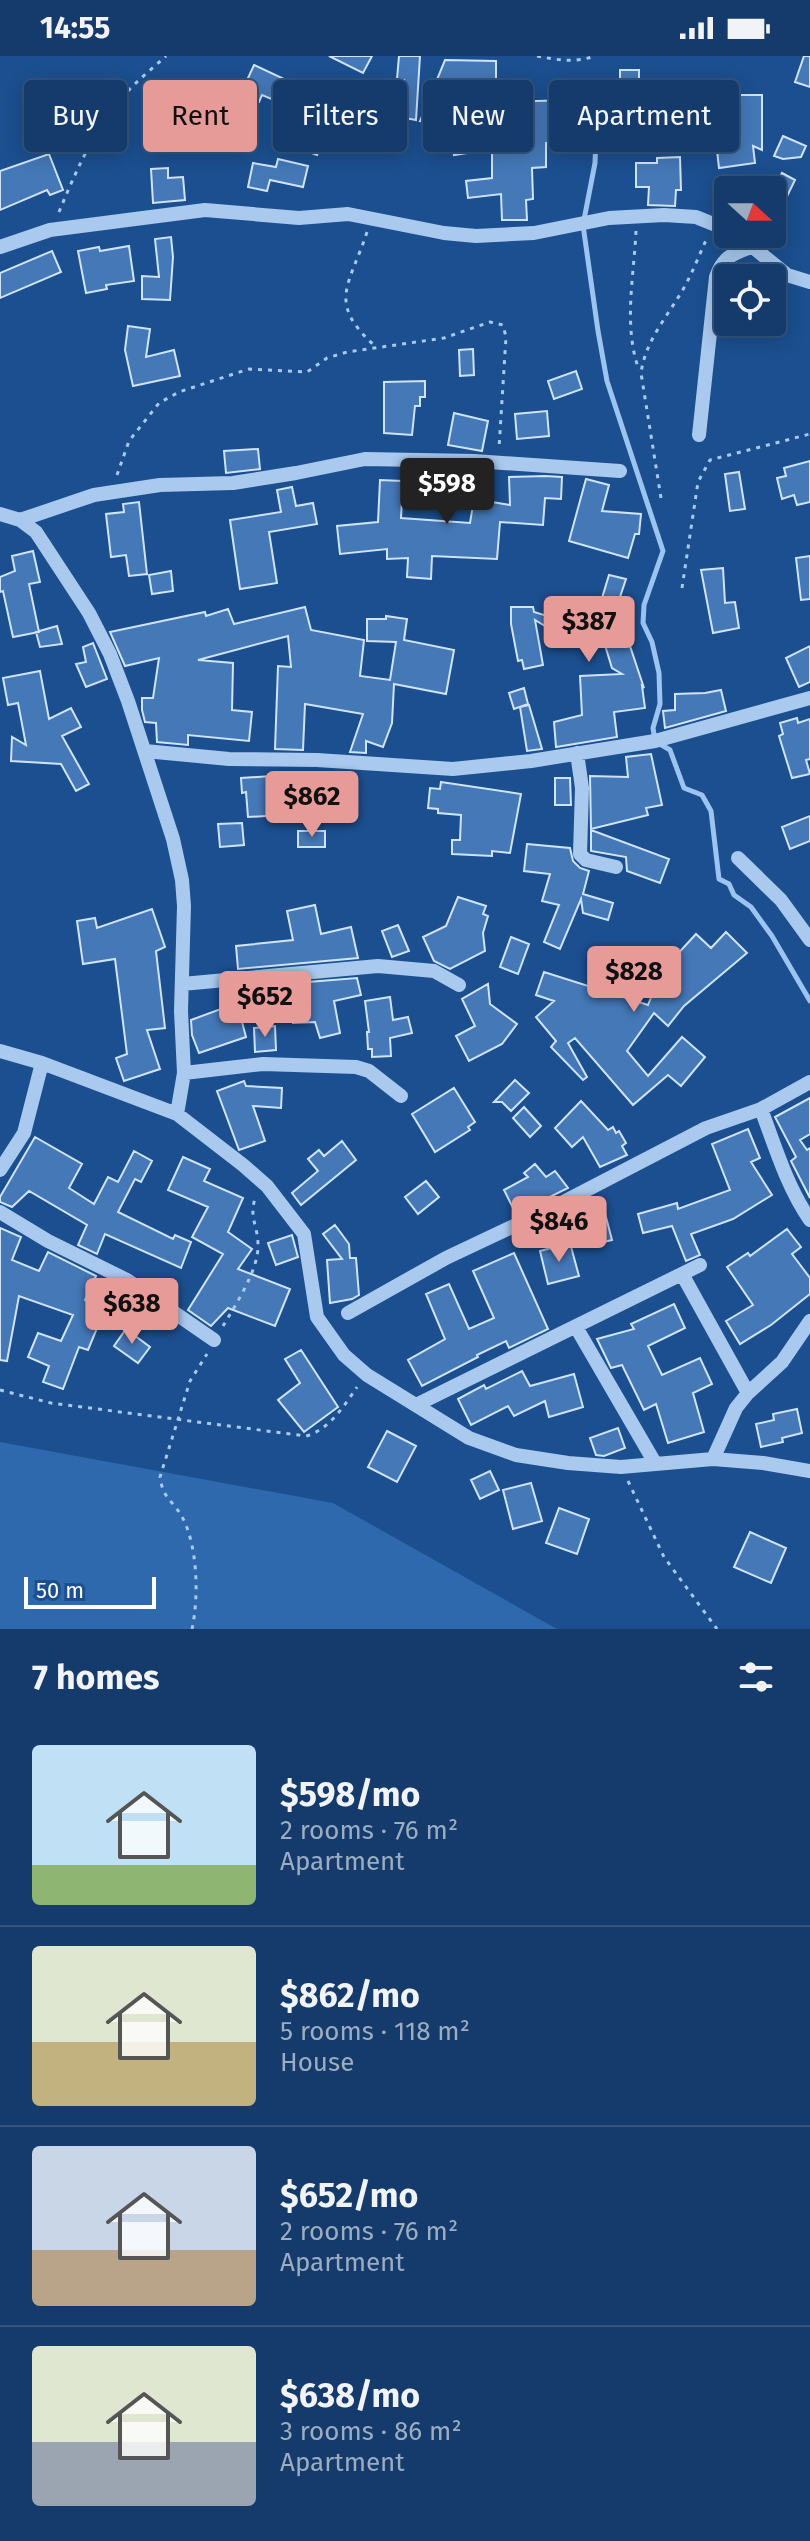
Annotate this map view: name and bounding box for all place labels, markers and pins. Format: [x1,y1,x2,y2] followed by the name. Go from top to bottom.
[400,458,494,526] pin: $598
[542,596,636,664] pin: $387
[265,771,359,839] pin: $862
[587,946,681,1014] pin: $828
[218,971,312,1039] pin: $652
[512,1196,606,1264] pin: $846
[85,1278,179,1346] pin: $638

